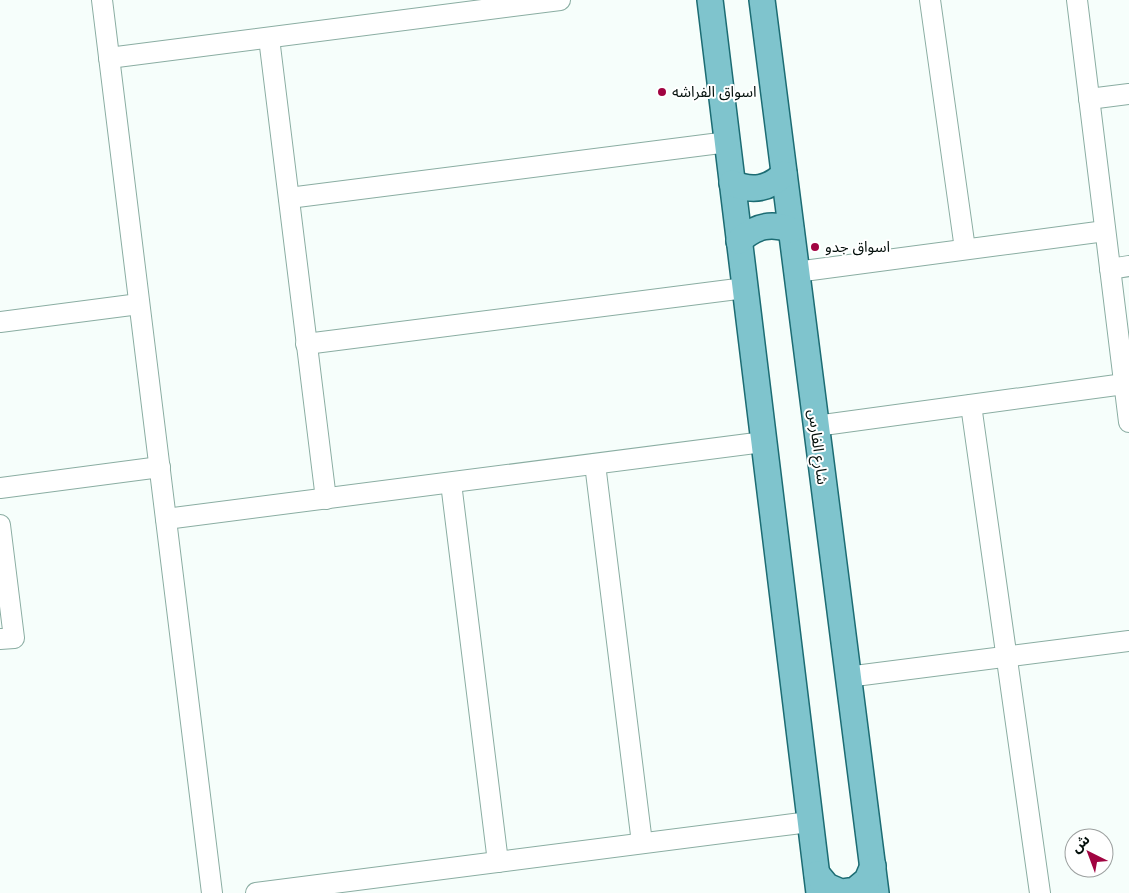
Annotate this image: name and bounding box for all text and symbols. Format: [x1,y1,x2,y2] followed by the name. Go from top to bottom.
[672,83,757,101] place label: اسواق الفراشه
[656,86,668,98] marker: اسواق الفراشه
[825,238,890,256] place label: اسواق جدو
[809,241,821,253] marker: اسواق جدو
[801,408,832,486] street label: شارع الفارس
[1064,828,1114,878] north arrow
[1068,831,1093,856] text: ش

